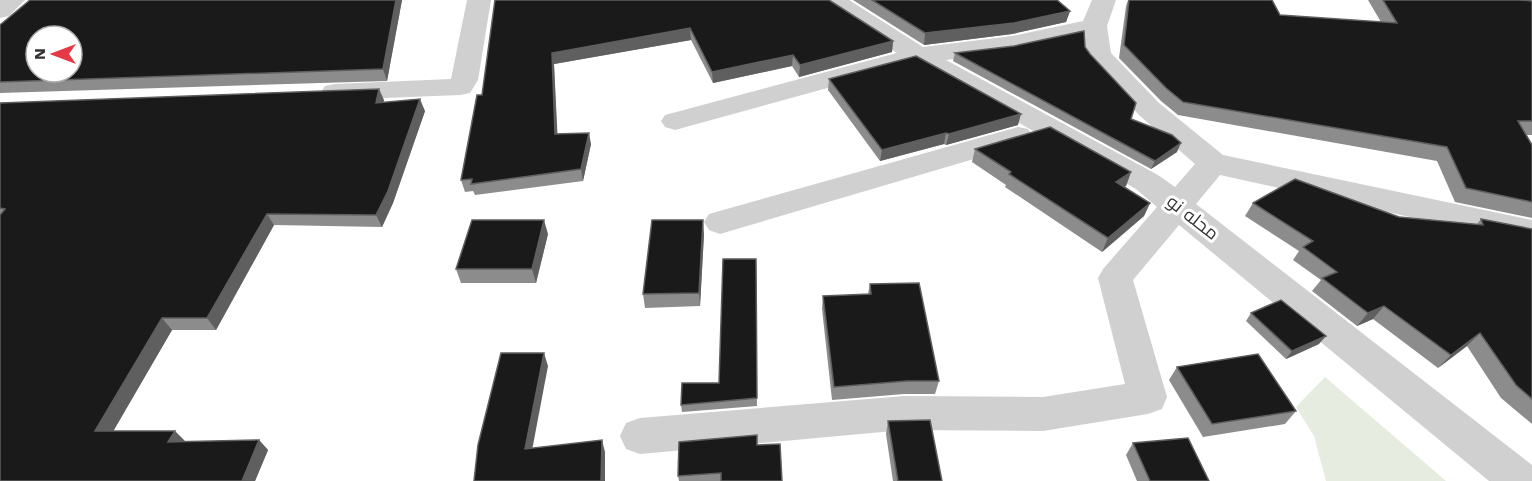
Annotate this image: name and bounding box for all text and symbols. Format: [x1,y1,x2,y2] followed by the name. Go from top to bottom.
[24,24,84,84] north arrow
[30,48,49,60] text: N
[1162,190,1223,244] street label: محله نو

